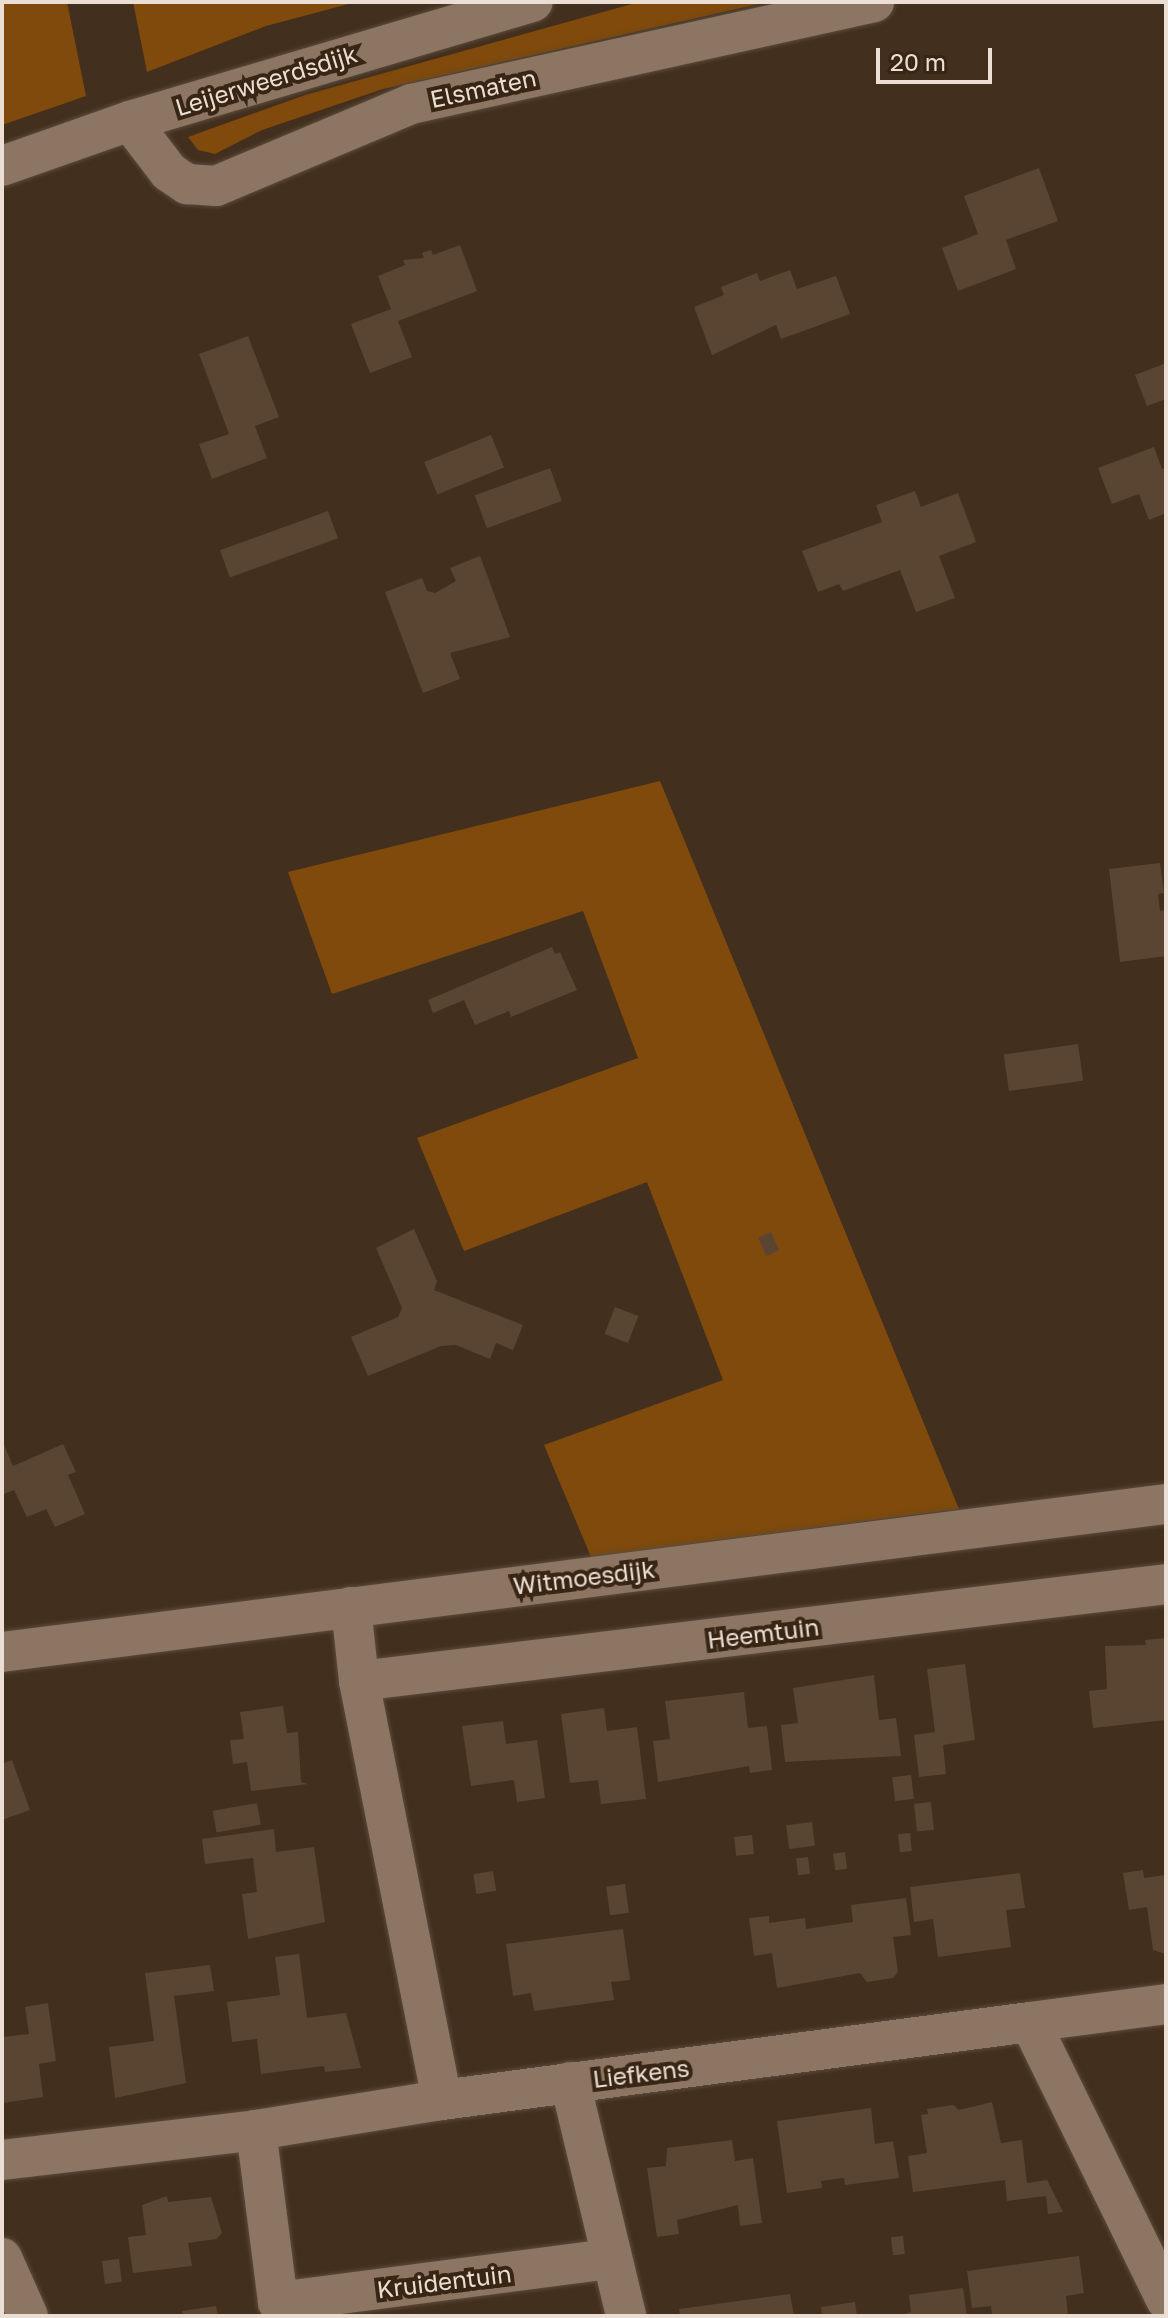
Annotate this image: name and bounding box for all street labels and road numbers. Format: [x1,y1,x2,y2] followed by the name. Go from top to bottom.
[172,39,360,121] street label: Leijerweerdsdijk
[427,63,539,113] street label: Elsmaten
[512,1554,656,1600] street label: Witmoesdijk
[705,1612,821,1654] street label: Heemtuin
[591,2053,691,2093] street label: Liefkens
[375,2258,513,2304] street label: Kruidentuin

